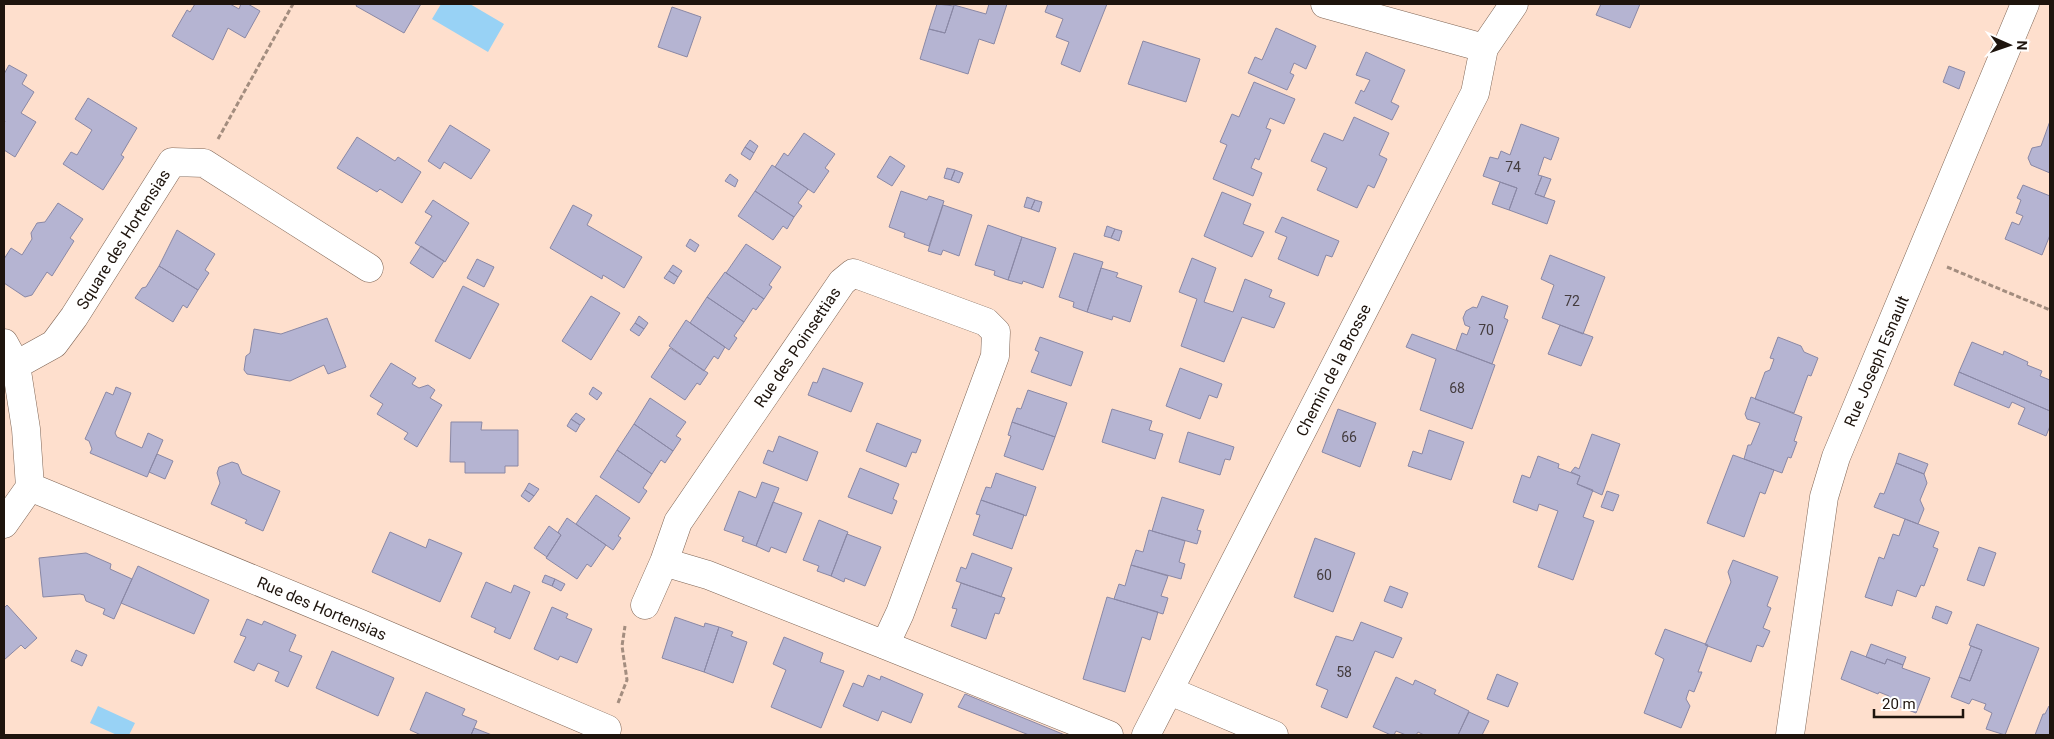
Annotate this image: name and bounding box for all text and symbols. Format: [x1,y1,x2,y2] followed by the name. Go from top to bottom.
[1984,20,2034,70] north arrow
[2014,40,2030,51] text: N
[1505,159,1521,175] house number: 74
[73,166,174,313] street label: Square des Hortensias
[750,284,845,411] street label: Rue des Poinsettias
[1564,293,1580,309] house number: 72
[1840,293,1913,430] street label: Rue Joseph Esnault
[1292,301,1375,440] street label: Chemin de la Brosse
[1478,322,1494,338] house number: 70
[1449,380,1465,396] house number: 68
[1341,429,1357,445] house number: 66
[1316,567,1332,583] house number: 60
[254,573,389,644] street label: Rue des Hortensias
[1336,664,1352,680] house number: 58
[1874,686,1963,718] scale bar
[1882,695,1916,713] text: 20 m

